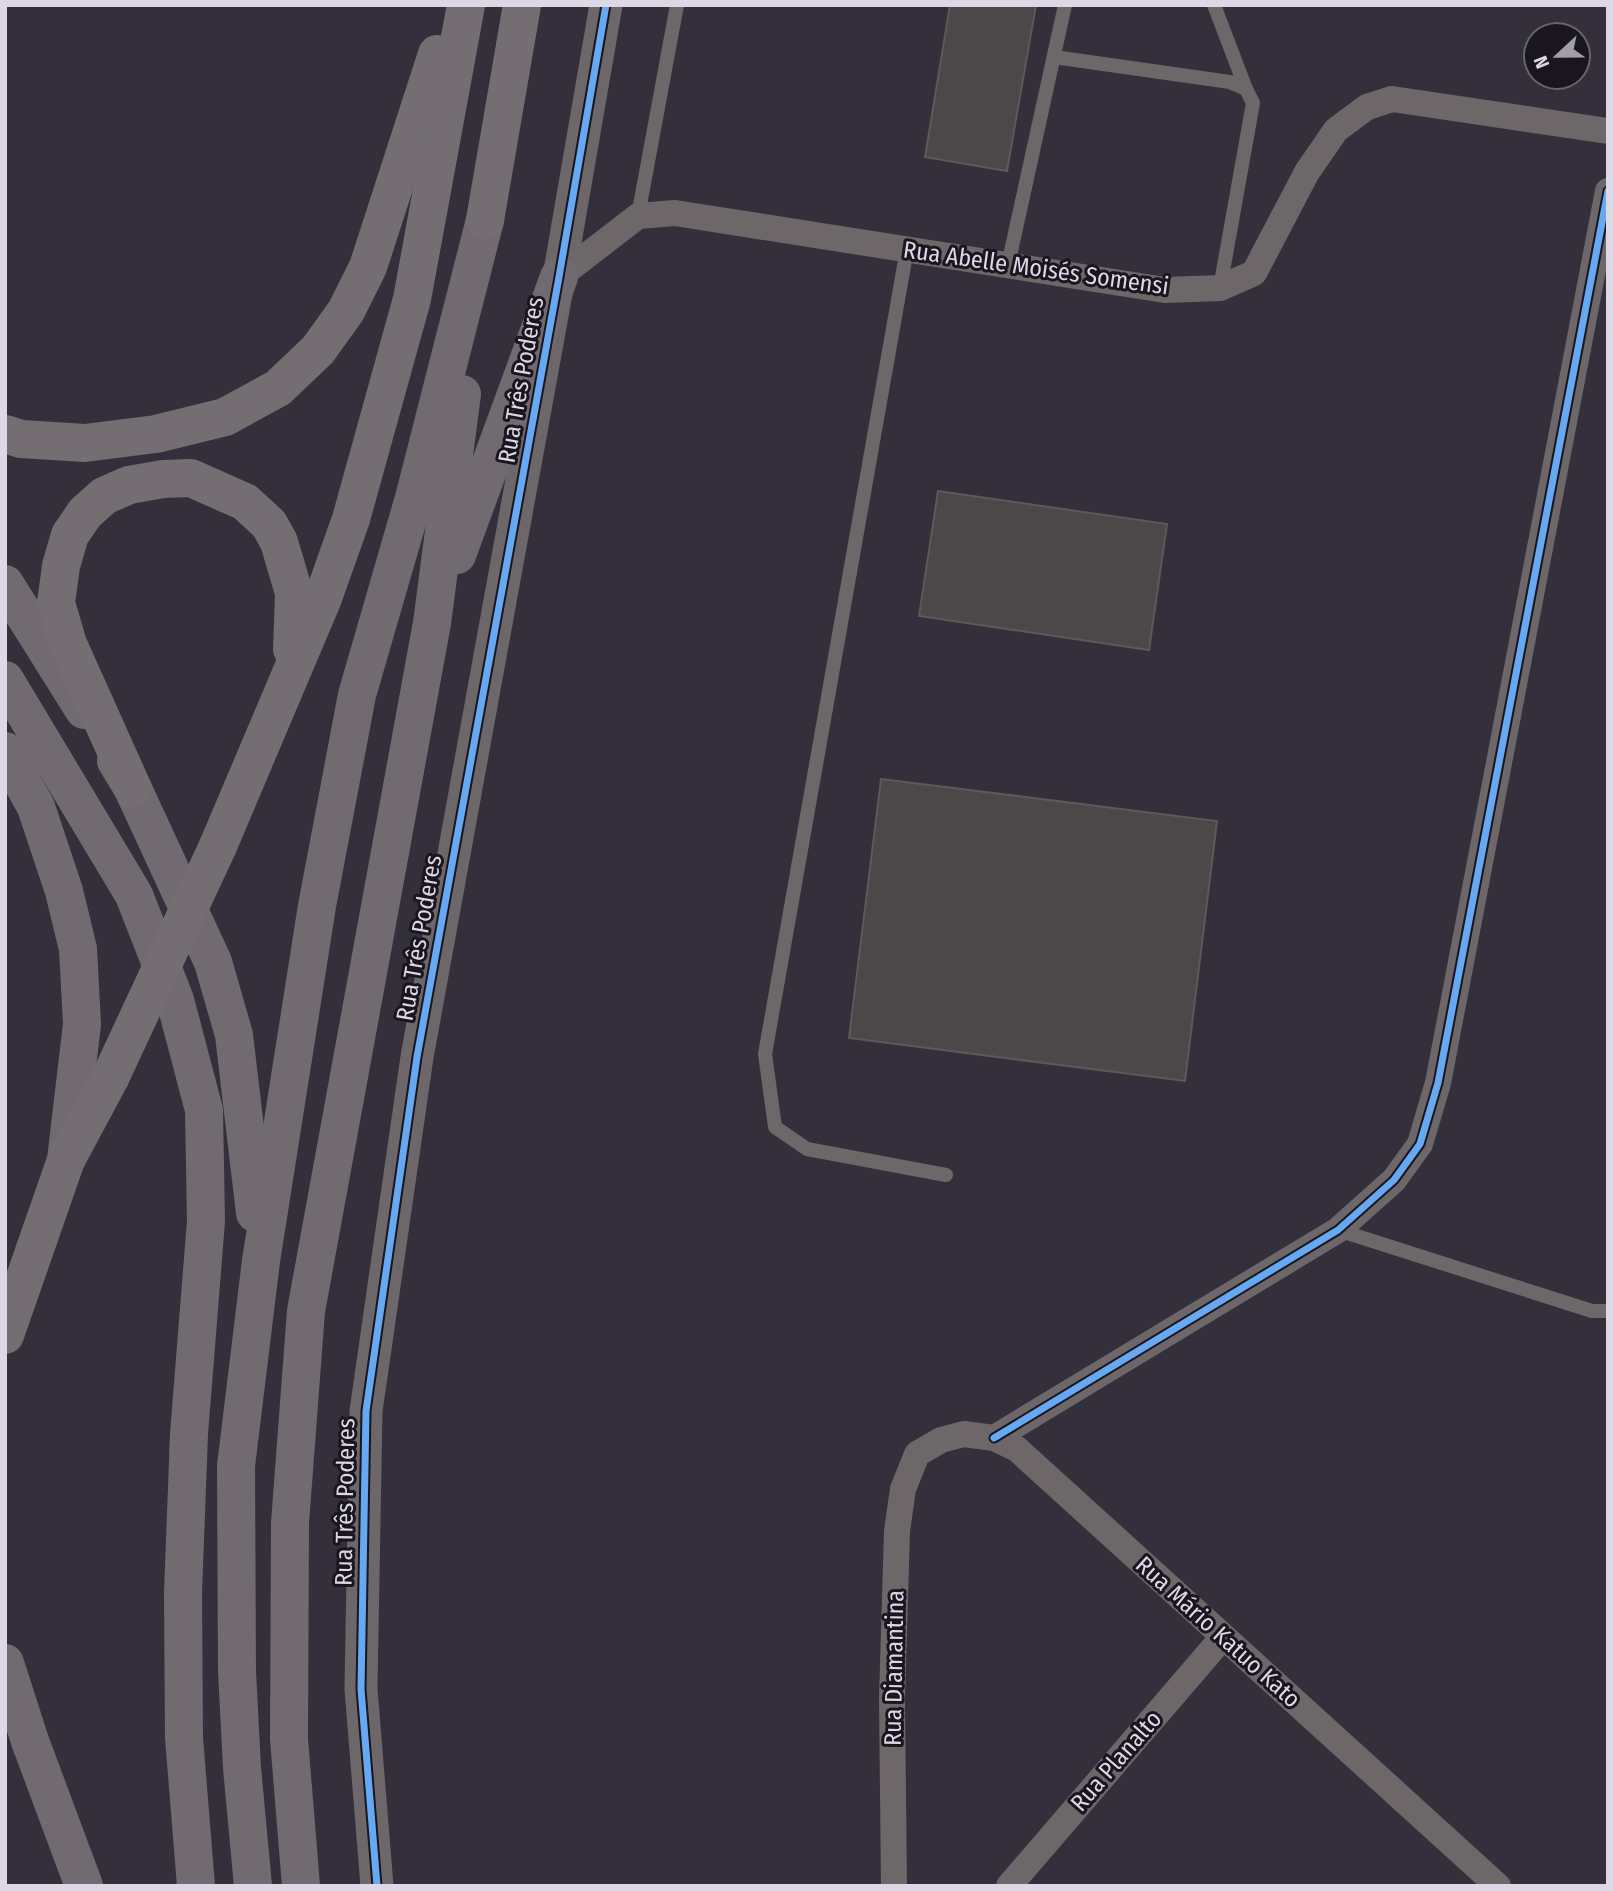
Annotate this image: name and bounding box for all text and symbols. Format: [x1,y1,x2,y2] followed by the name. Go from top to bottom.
[1522,21,1592,91] north arrow
[1529,53,1554,72] text: N
[901,235,1171,301] street label: Rua Abelle Moisés Somensi
[493,295,549,465] street label: Rua Três Poderes
[391,853,447,1023] street label: Rua Três Poderes
[330,1418,360,1586] street label: Rua Três Poderes
[1130,1551,1306,1713] street label: Rua Mário Katuo Kato
[879,1590,909,1746] street label: Rua Diamantina
[1065,1705,1167,1817] street label: Rua Planalto

